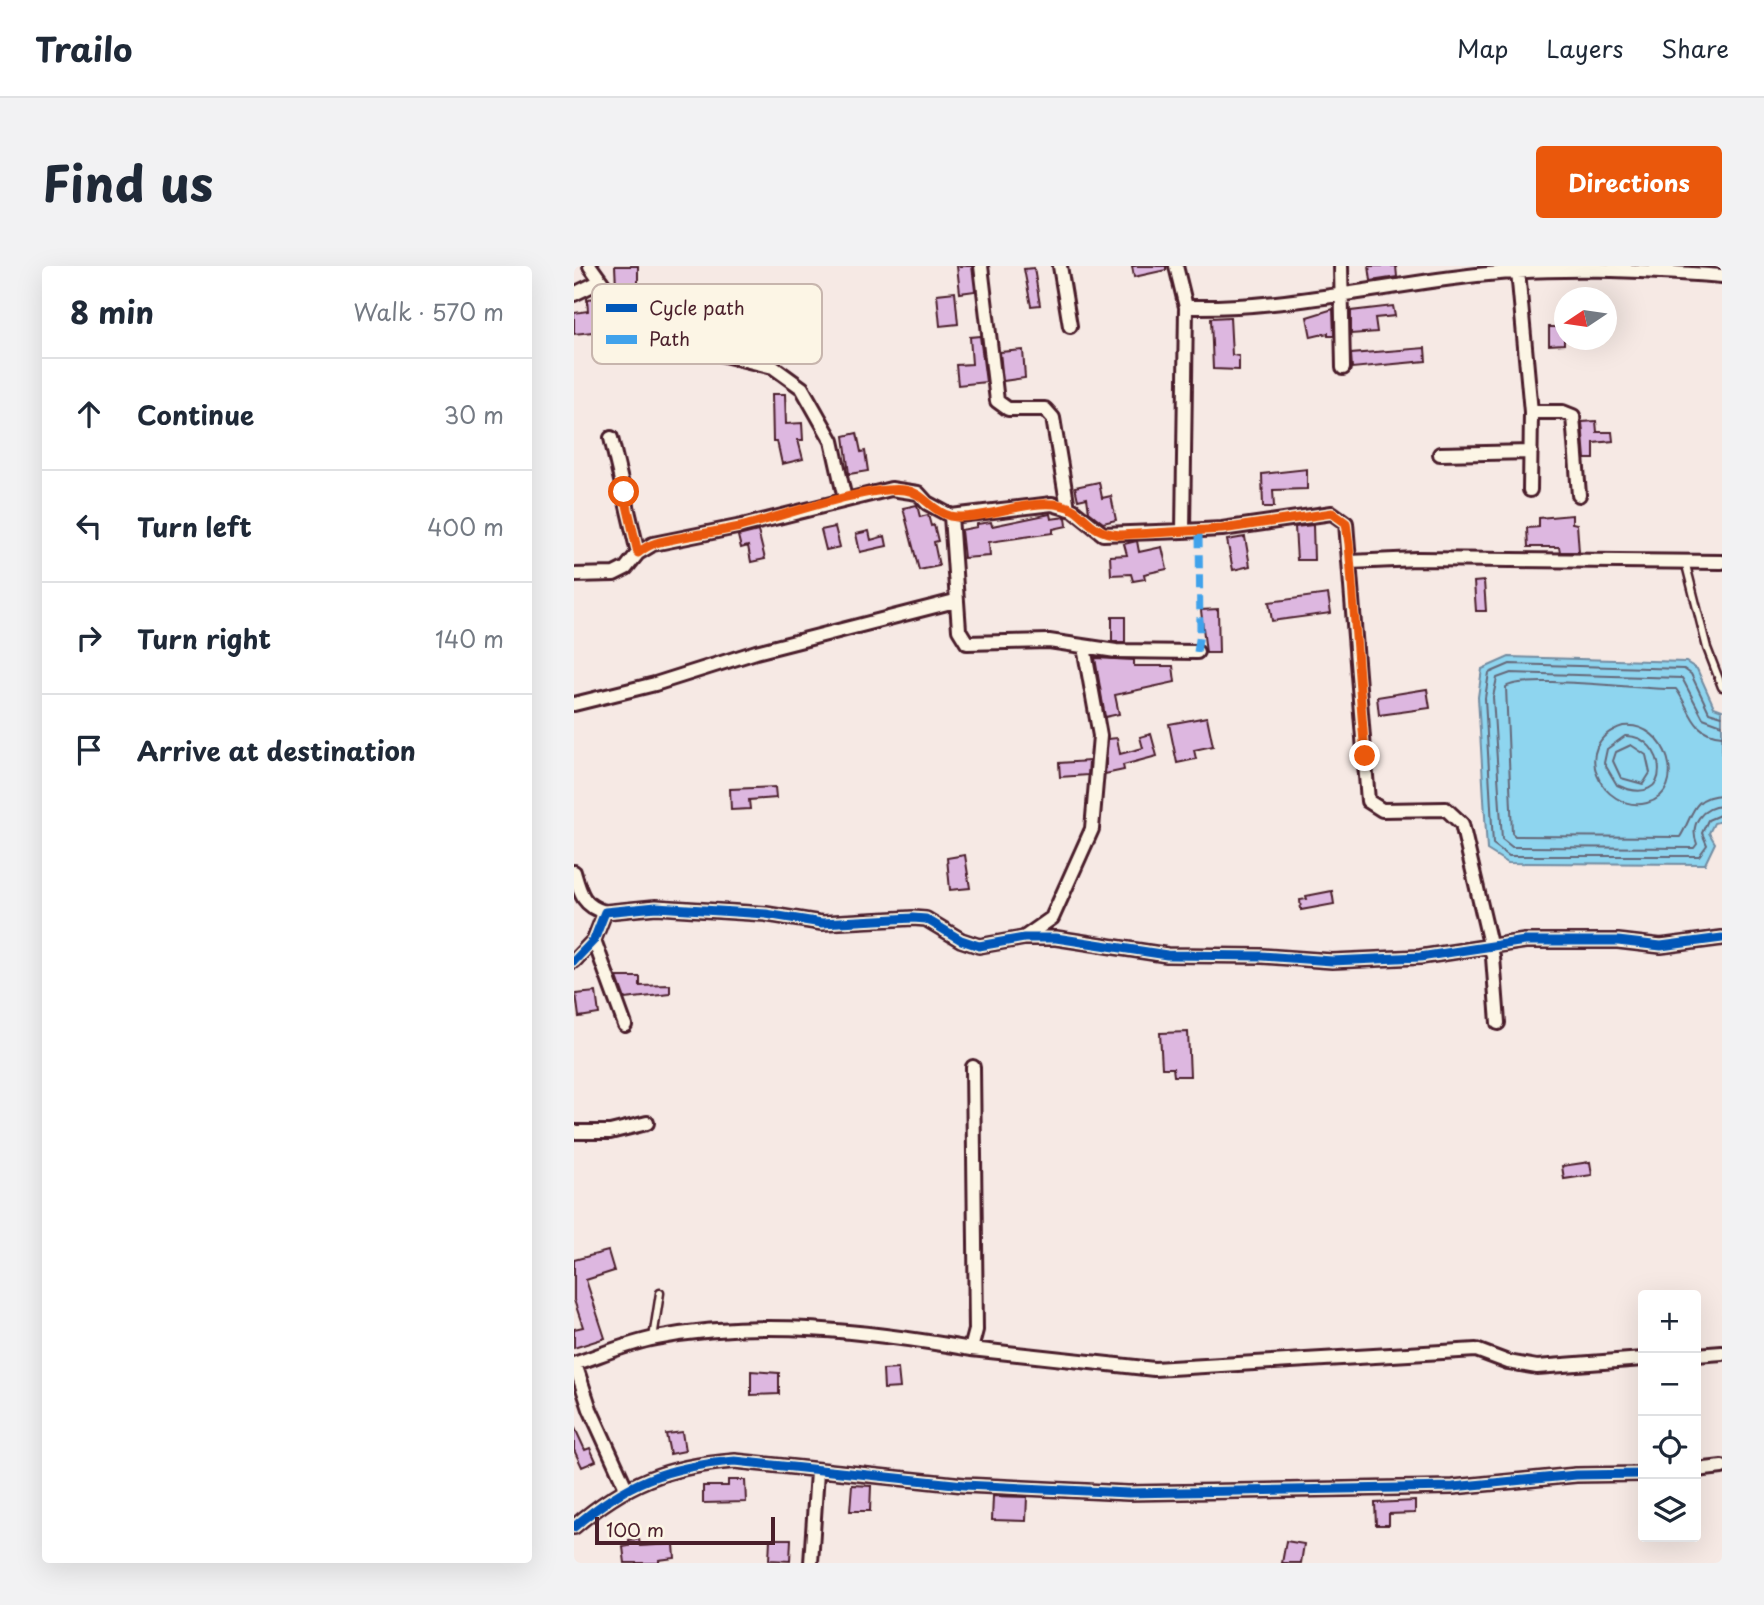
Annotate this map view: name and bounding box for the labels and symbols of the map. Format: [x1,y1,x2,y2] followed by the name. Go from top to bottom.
[592,284,822,364] legend
[1554,287,1617,350] north arrow
[649,293,745,321] text: Cycle path
[649,324,690,352] text: Path
[608,476,639,507] route start
[1349,740,1380,771] route end
[595,1514,775,1546] scale bar

